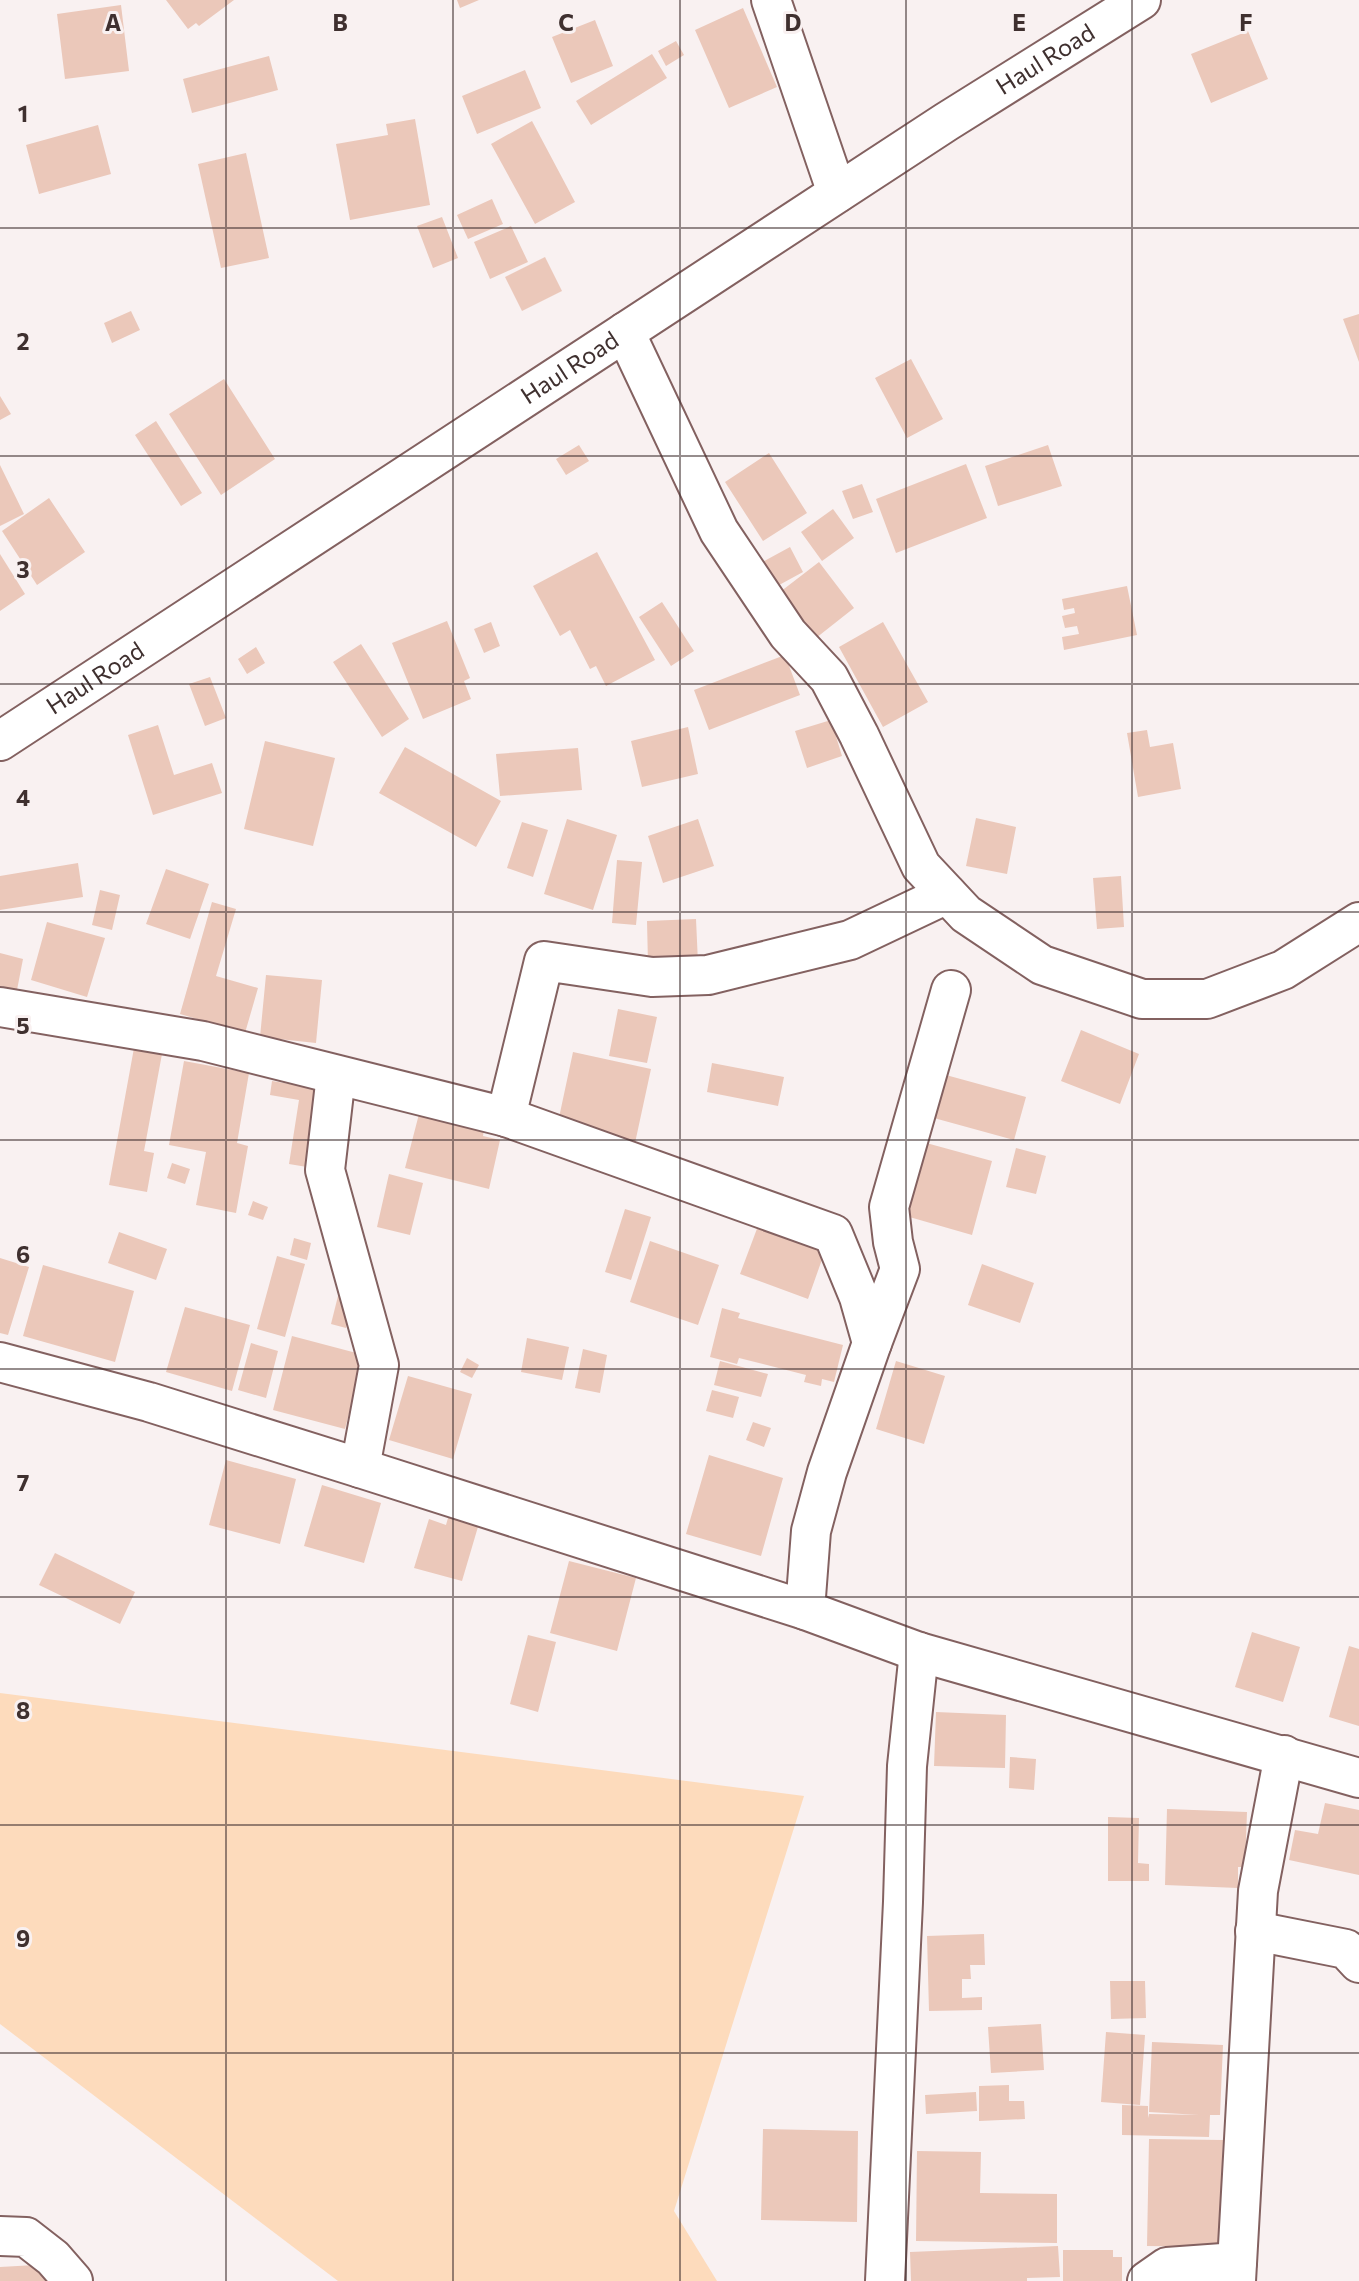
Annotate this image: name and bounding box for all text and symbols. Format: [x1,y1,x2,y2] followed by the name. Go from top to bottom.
[105,8,122,36] text: A
[332,8,348,36] text: B
[558,8,574,36] text: C
[785,8,802,36] text: D
[1012,8,1026,36] text: E
[1239,8,1253,36] text: F
[990,17,1099,100] street label: Haul Road
[18,99,28,127] text: 1
[515,324,623,409] street label: Haul Road
[16,327,30,355] text: 2
[16,555,30,583] text: 3
[40,635,149,720] street label: Haul Road
[16,783,30,811] text: 4
[16,1011,30,1039] text: 5
[16,1240,30,1268] text: 6
[17,1468,29,1496] text: 7
[16,1696,30,1724] text: 8
[16,1924,30,1952] text: 9

